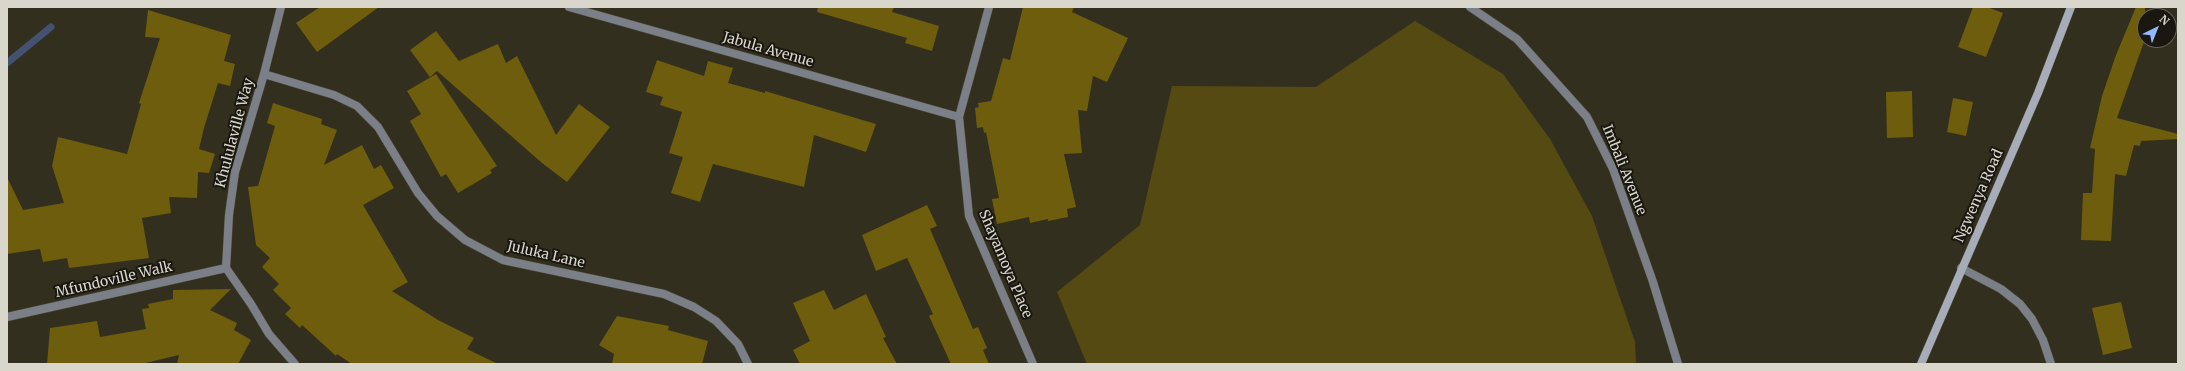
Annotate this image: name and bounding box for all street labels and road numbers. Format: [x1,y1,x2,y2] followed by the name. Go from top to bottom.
[721,29,815,71] street label: Jabula Avenue
[212,76,258,190] street label: Khululaville Way
[1598,122,1650,218] street label: Imbali Avenue
[1951,147,2007,245] street label: Ngwenya Road
[975,207,1035,321] street label: Shayamoya Place
[506,238,586,272] street label: Juluka Lane
[54,258,174,302] street label: Mfundoville Walk

